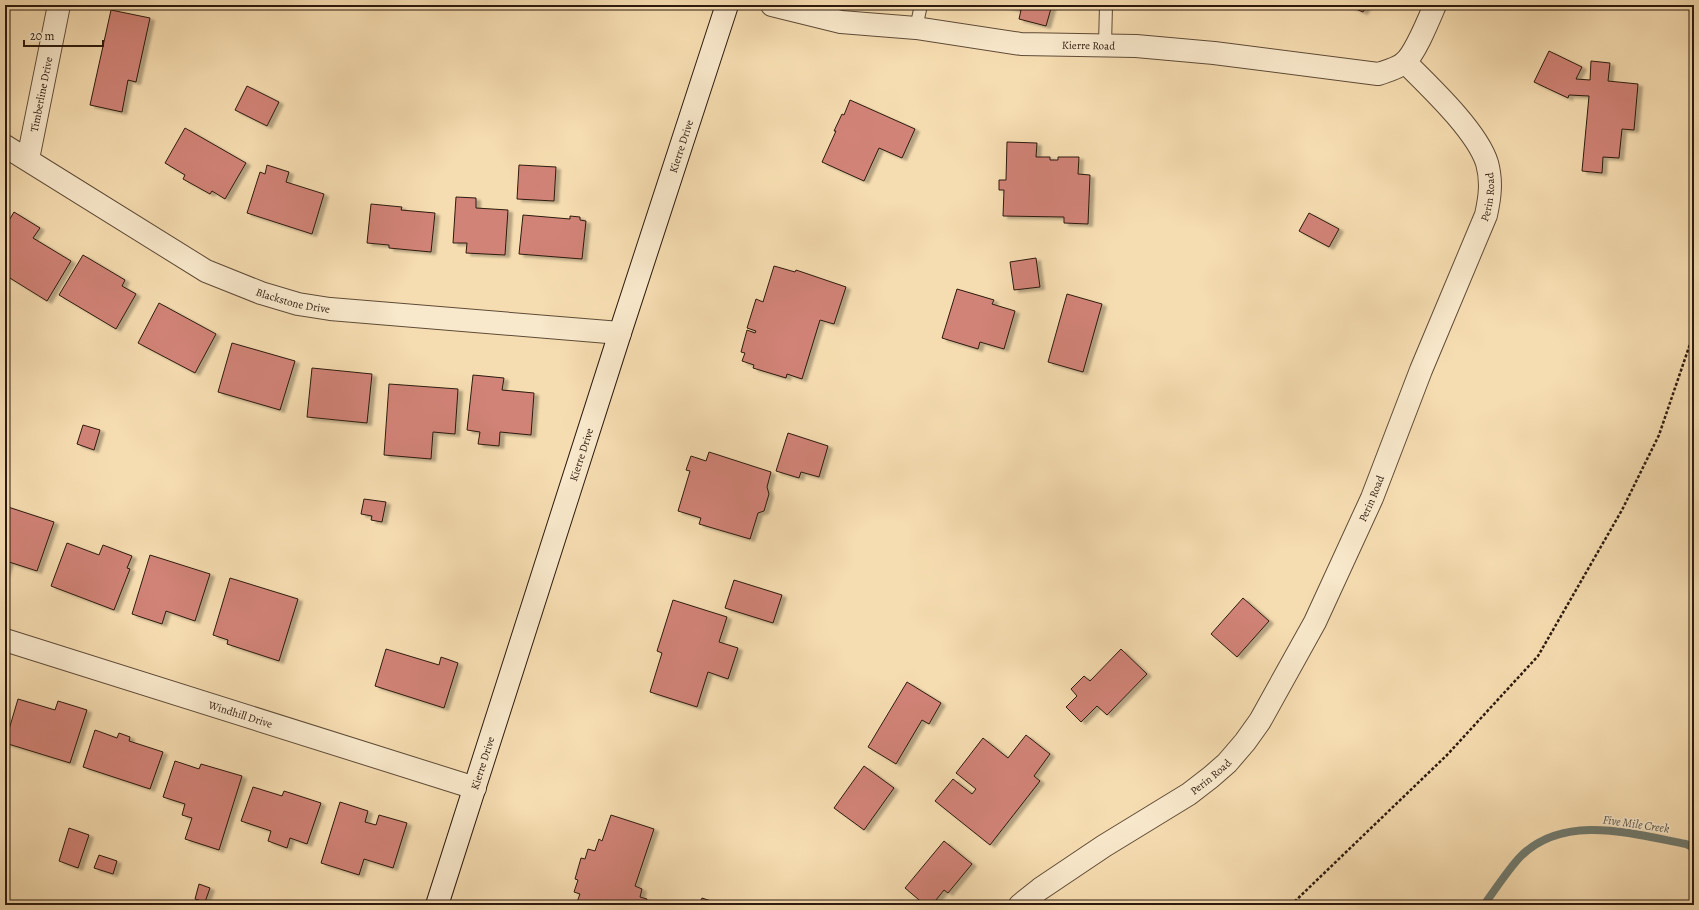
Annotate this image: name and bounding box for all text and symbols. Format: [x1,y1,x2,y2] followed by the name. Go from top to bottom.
[24,22,103,48] scale bar
[30,28,54,44] text: 20 m
[1062,37,1115,53] street label: Kierre Road
[26,55,56,133] street label: Timberline Drive
[665,118,697,175] street label: Kierre Drive
[1477,172,1498,224] street label: Perin Road
[254,284,331,316] street label: Blackstone Drive
[566,426,597,483] street label: Kierre Drive
[1355,473,1388,524] street label: Perin Road
[206,697,274,731] street label: Windhill Drive
[467,734,498,792] street label: Kierre Drive
[1187,756,1235,798] street label: Perin Road
[1602,811,1671,837] water label: Five Mile Creek

